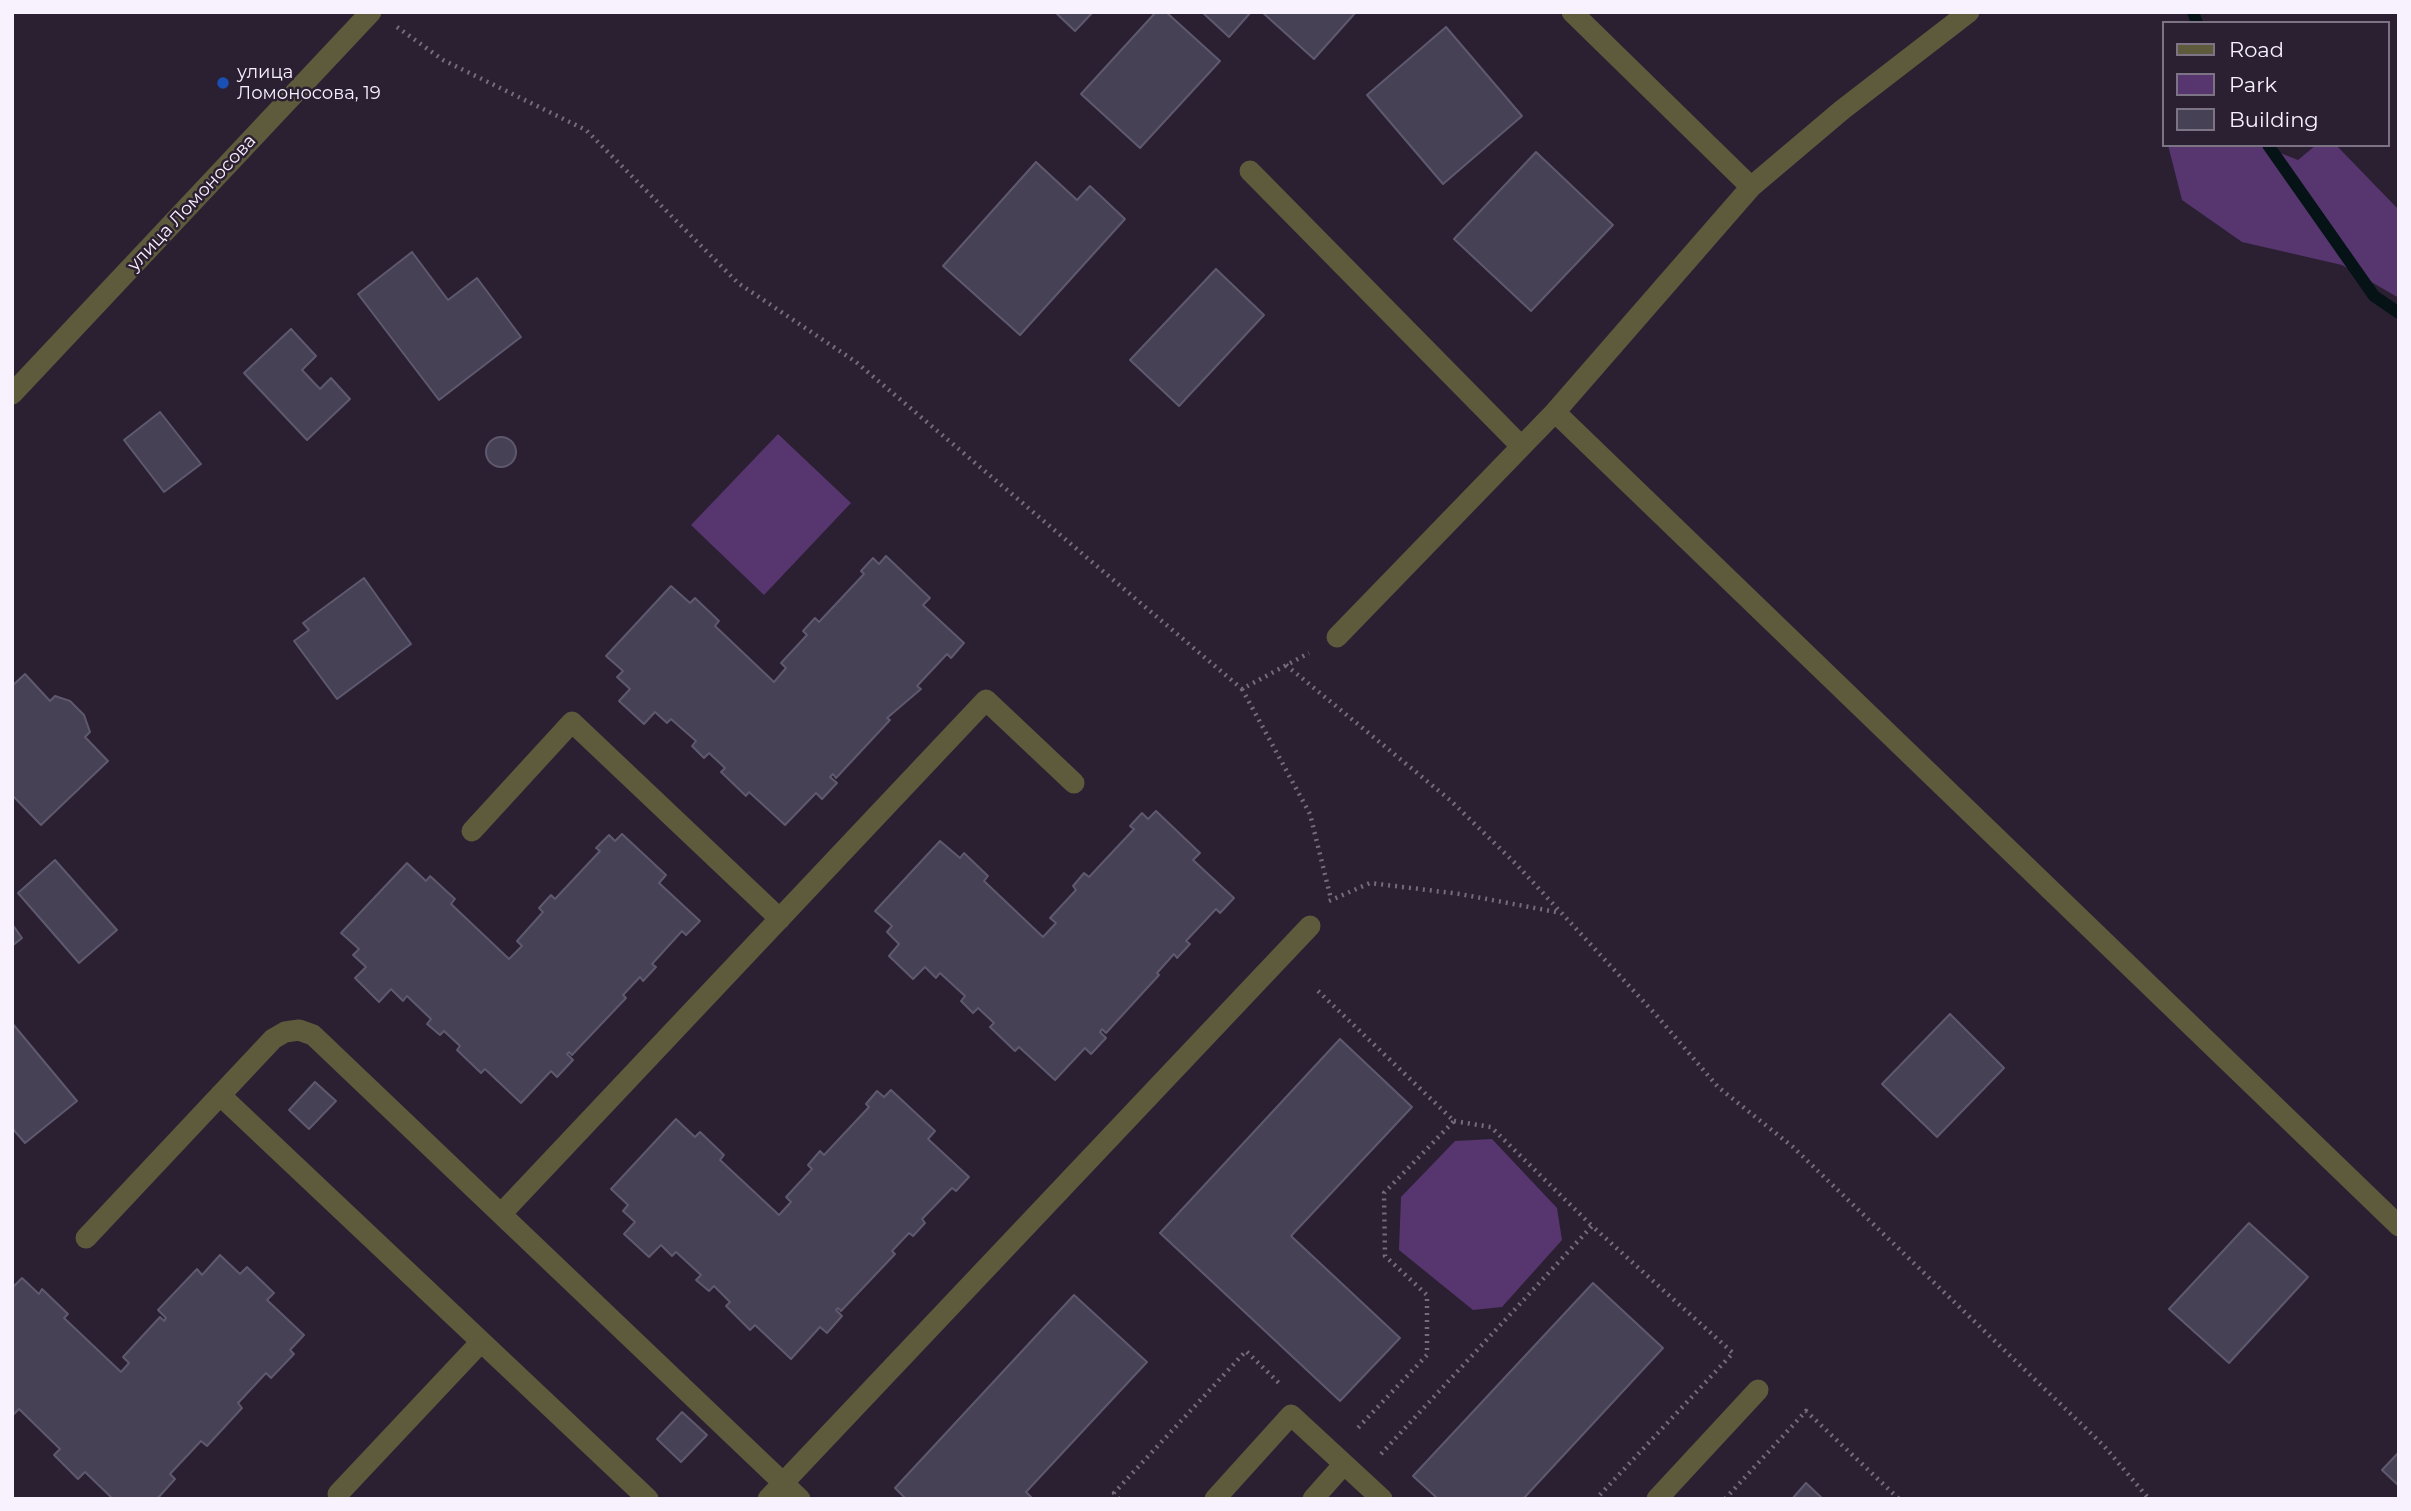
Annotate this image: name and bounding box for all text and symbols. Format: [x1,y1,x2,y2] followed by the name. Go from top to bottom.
[2162,21,2390,147] legend
[2229,37,2284,62] text: Road
[237,62,381,104] place label: улица Ломоносова, 19
[2229,72,2277,97] text: Park
[215,75,231,91] marker: улица Ломоносова, 19
[2229,107,2319,132] text: Building
[123,130,261,276] street label: улица Ломоносова

